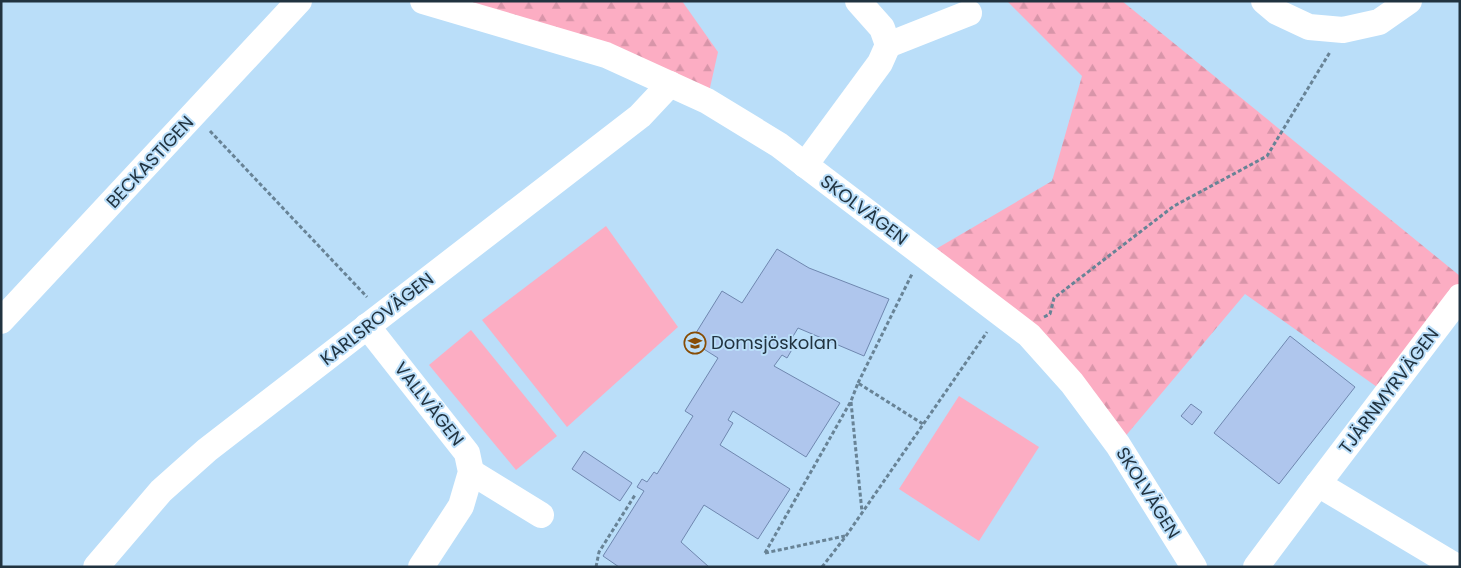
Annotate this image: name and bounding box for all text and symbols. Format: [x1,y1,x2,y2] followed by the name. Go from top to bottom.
[100,110,199,213] street label: BECKASTIGEN
[815,168,913,251] street label: SKOLVÄGEN
[315,266,439,371] street label: KARLSROVÄGEN
[1333,322,1444,459] street label: TJÄRNMYRVÄGEN
[711,330,837,355] place label: Domsjöskolan
[683,331,707,355] school or university icon: Domsjöskolan
[389,357,470,451] street label: VALLVÄGEN
[1110,442,1186,543] street label: SKOLVÄGEN

